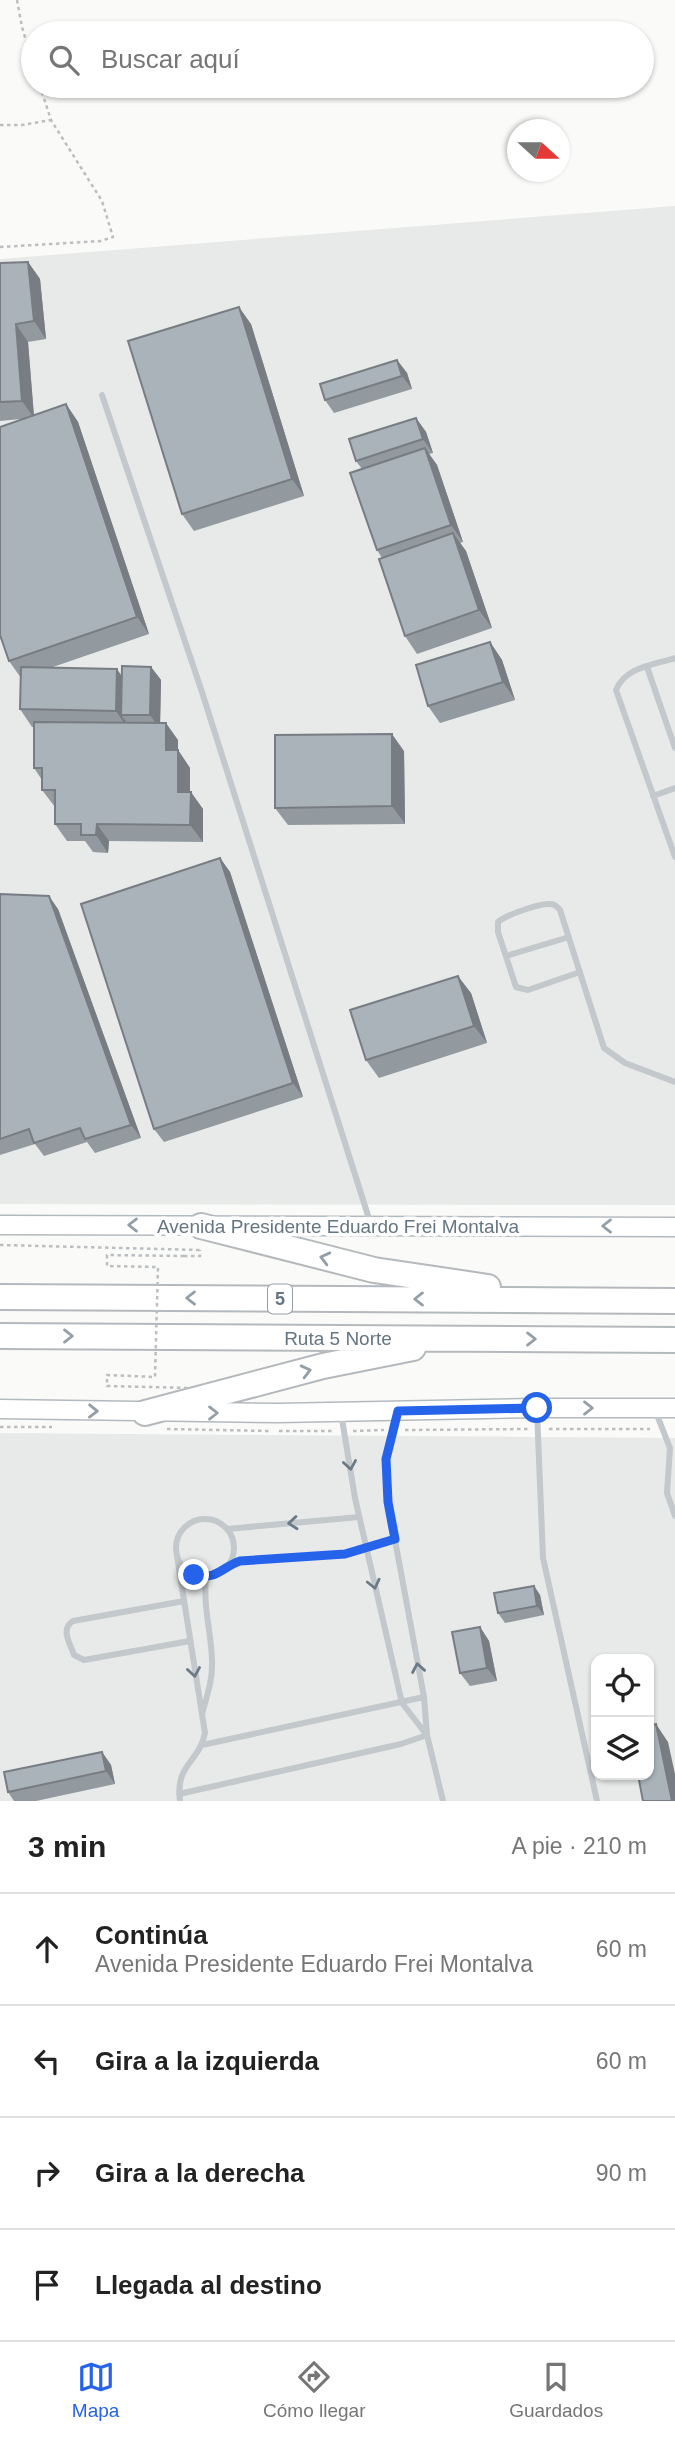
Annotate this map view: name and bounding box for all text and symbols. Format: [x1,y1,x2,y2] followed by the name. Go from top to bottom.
[21,21,654,98] search box
[45,41,83,79] icon: search
[101,44,240,74] text: Buscar aquí
[507,119,570,182] north arrow
[157,1216,519,1237] street label: Avenida Presidente Eduardo Frei Montalva
[127,1218,138,1233] one-way arrow
[601,1218,612,1234] one-way arrow
[319,1252,331,1266] one-way arrow
[268,1284,292,1314] road number: 5
[186,1290,196,1306] one-way arrow
[413,1291,424,1307] one-way arrow
[63,1328,74,1344] one-way arrow
[284,1328,392,1349] street label: Ruta 5 Norte
[527,1331,537,1347] one-way arrow
[300,1365,312,1379] one-way arrow
[521,1392,552,1423] route start
[583,1400,594,1416] one-way arrow
[87,1404,98,1419] one-way arrow
[209,1405,219,1421] one-way arrow
[342,1459,357,1471] one-way arrow
[287,1515,298,1530] one-way arrow
[178,1559,209,1590] route end
[366,1578,380,1590] one-way arrow
[591,1654,654,1780] map controls
[591,1654,654,1717] button: locate
[411,1662,426,1674] one-way arrow
[187,1667,202,1678] one-way arrow
[591,1717,654,1780] button: layers
[28,1830,106,1863] text: 3 min
[511,1833,647,1859] text: A pie · 210 m
[95,1920,208,1950] text: Continúa
[28,1930,66,1968] icon: ahead
[596,1936,647,1962] text: 60 m
[95,1951,533,1977] text: Avenida Presidente Eduardo Frei Montalva
[28,2042,66,2080] icon: left
[95,2046,319,2076] text: Gira a la izquierda
[596,2048,647,2074] text: 60 m
[28,2154,66,2192] icon: right
[95,2158,305,2188] text: Gira a la derecha
[596,2160,647,2186] text: 90 m
[28,2266,66,2304] icon: arrive
[95,2270,322,2300] text: Llegada al destino
[72,2358,119,2422] tab: Mapa
[263,2358,365,2422] tab: Cómo llegar
[509,2358,603,2422] tab: Guardados

